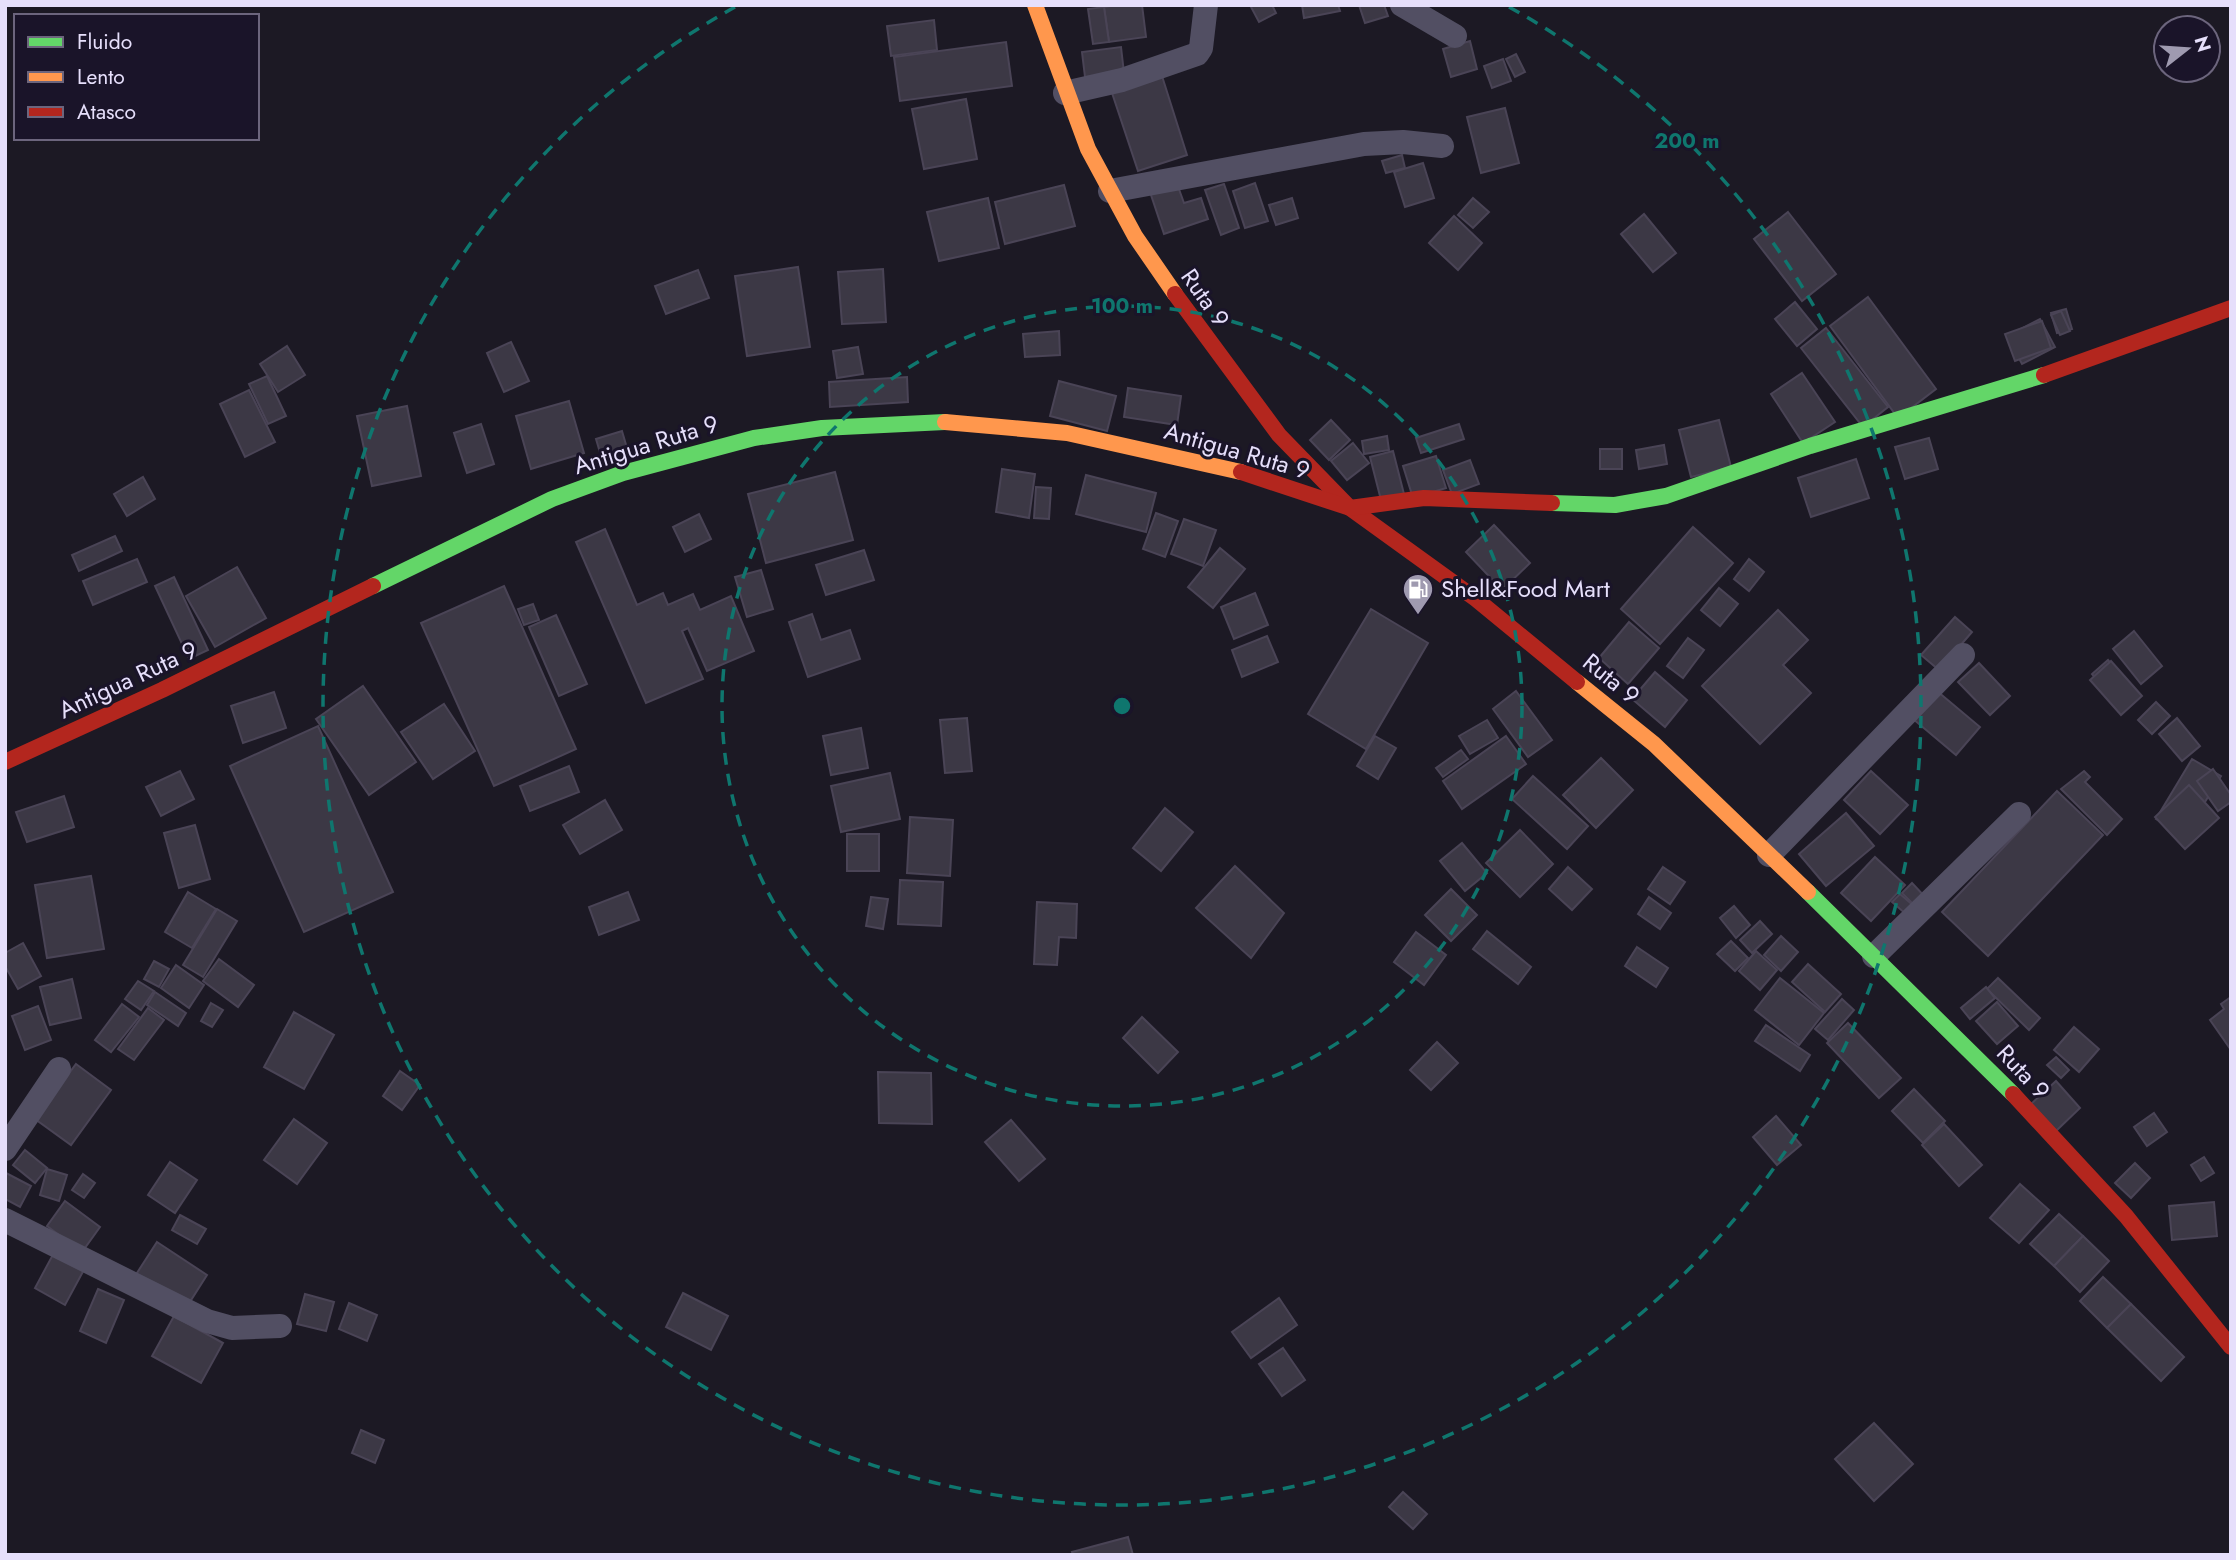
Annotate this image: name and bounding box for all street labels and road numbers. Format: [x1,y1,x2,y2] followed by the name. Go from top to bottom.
[1173,261,1238,334] street label: Ruta 9
[569,406,723,483] street label: Antigua Ruta 9
[1160,413,1314,488] street label: Antigua Ruta 9
[52,632,203,727] street label: Antigua Ruta 9
[1575,645,1647,712] street label: Ruta 9
[1989,1036,2058,1107] street label: Ruta 9

